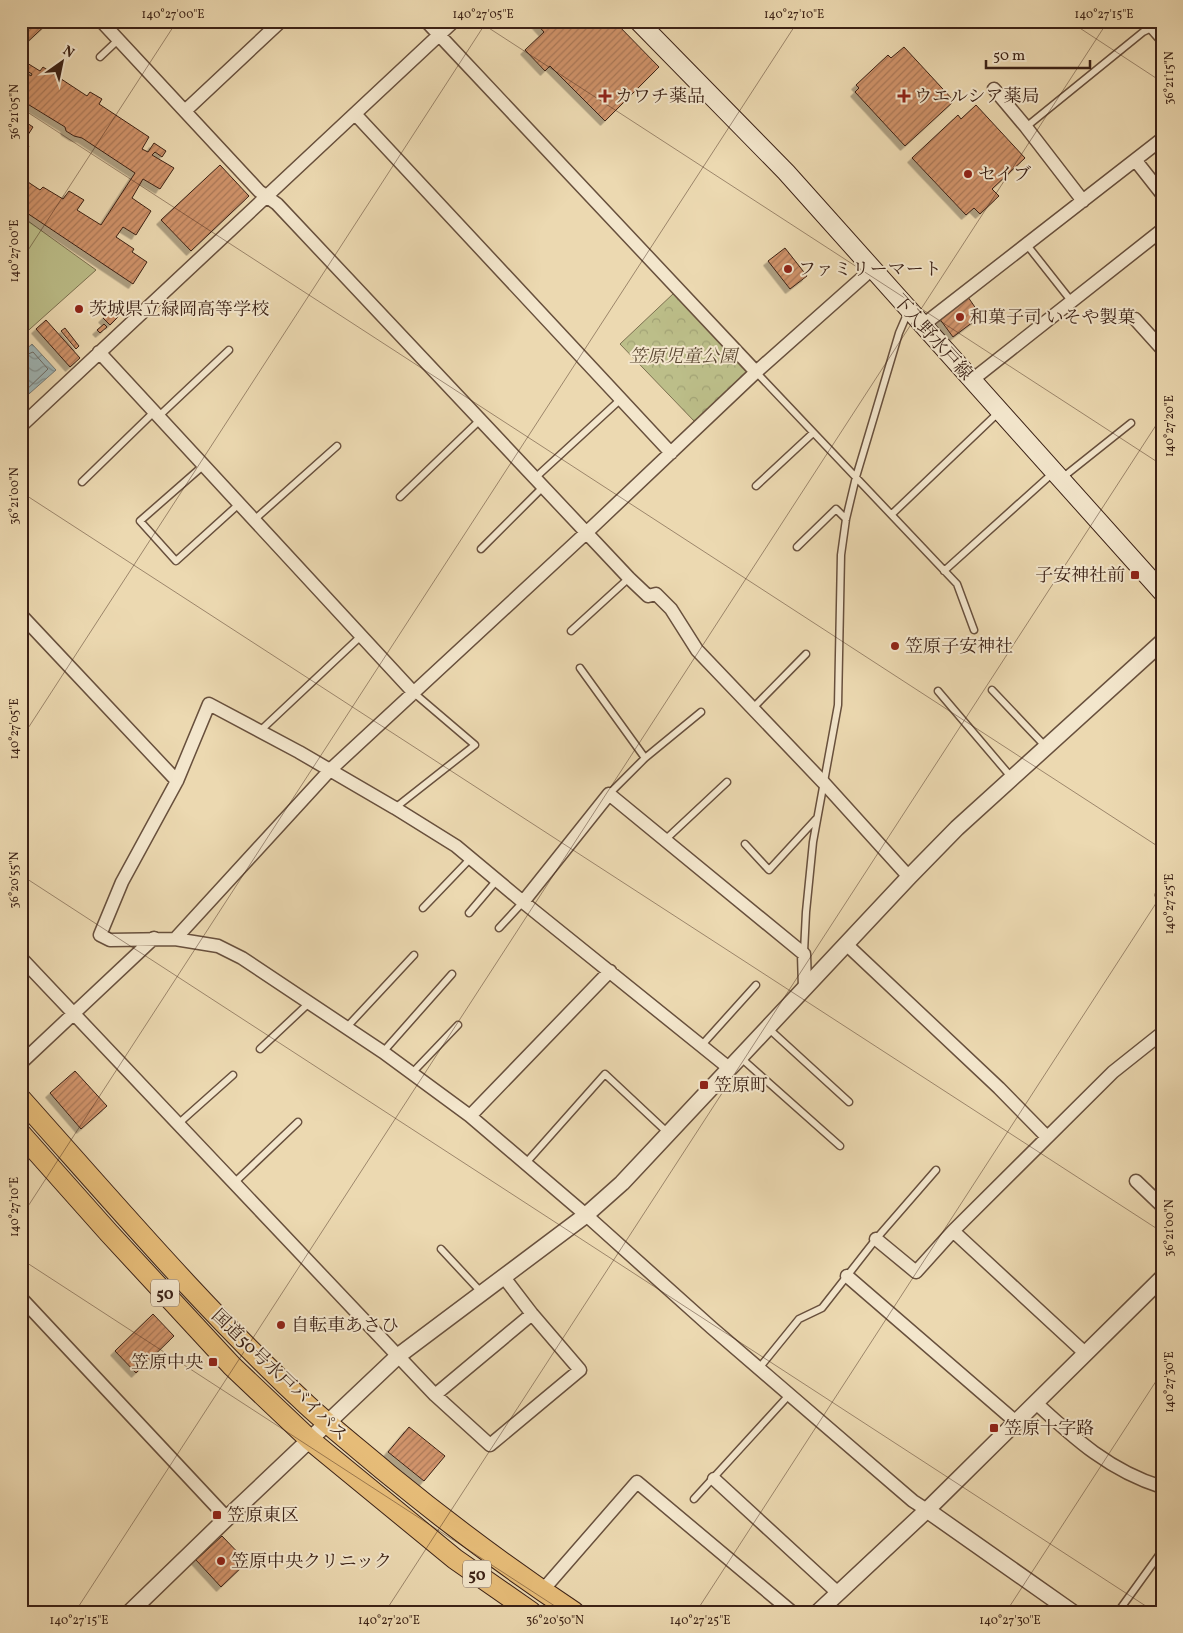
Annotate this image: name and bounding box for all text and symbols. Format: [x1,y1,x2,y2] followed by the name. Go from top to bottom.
[142,7,204,23] text: 140°27'00"E
[452,7,514,23] text: 140°27'05"E
[764,7,824,23] text: 140°27'10"E
[1074,7,1134,23] text: 140°27'15"E
[38,38,88,88] north arrow
[986,38,1089,70] scale bar
[59,42,78,63] text: N
[993,46,1025,67] text: 50 m
[1162,51,1178,105] text: 36°21'15"N
[7,84,23,140] text: 36°21'05"N
[615,85,705,110] place label: カワチ薬品
[914,85,1040,110] place label: ウエルシア薬局
[599,90,611,102] marker: カワチ薬品
[898,90,910,102] marker: ウエルシア薬局
[978,163,1031,188] place label: セイブ
[962,168,974,180] marker: セイブ
[7,220,23,282] text: 140°27'00"E
[798,258,942,283] place label: ファミリーマート
[782,263,794,275] marker: ファミリーマート
[886,290,977,386] street label: 下入野水戸線
[89,298,269,323] place label: 茨城県立緑岡高等学校
[73,303,85,315] marker: 茨城県立緑岡高等学校
[970,306,1136,331] place label: 和菓子司 いそや製菓
[954,311,966,323] marker: 和菓子司 いそや製菓
[629,345,740,370] park label: 笠原児童公園
[1162,395,1178,457] text: 140°27'20"E
[7,467,23,525] text: 36°21'00"N
[1035,564,1125,589] place label: 子安神社前
[1129,569,1141,581] marker: 子安神社前
[905,635,1013,660] place label: 笠原子安神社
[889,640,901,652] marker: 笠原子安神社
[7,698,23,760] text: 140°27'05"E
[7,851,23,908] text: 36°20'55"N
[1162,874,1178,934] text: 140°27'25"E
[714,1074,768,1099] place label: 笠原町
[698,1079,710,1091] marker: 笠原町
[7,1177,23,1237] text: 140°27'10"E
[1162,1199,1178,1257] text: 36°21'00"N
[151,1280,179,1306] road number: 50
[205,1304,353,1448] street label: 国道50号水戸バイパス
[291,1314,399,1339] place label: 自転車あさひ
[275,1319,287,1331] marker: 自転車あさひ
[131,1351,203,1376] place label: 笠原中央
[1162,1351,1178,1413] text: 140°27'30"E
[207,1356,219,1368] marker: 笠原中央
[1004,1417,1094,1442] place label: 笠原十字路
[988,1422,1000,1434] marker: 笠原十字路
[227,1504,299,1529] place label: 笠原東区
[211,1509,223,1521] marker: 笠原東区
[231,1550,392,1575] place label: 笠原中央クリニック
[215,1555,227,1567] marker: 笠原中央クリニック
[463,1560,491,1588] road number: 50
[49,1613,109,1629] text: 140°27'15"E
[358,1613,420,1629] text: 140°27'20"E
[526,1613,584,1629] text: 36°20'50"N
[670,1613,730,1629] text: 140°27'25"E
[979,1613,1041,1629] text: 140°27'30"E

